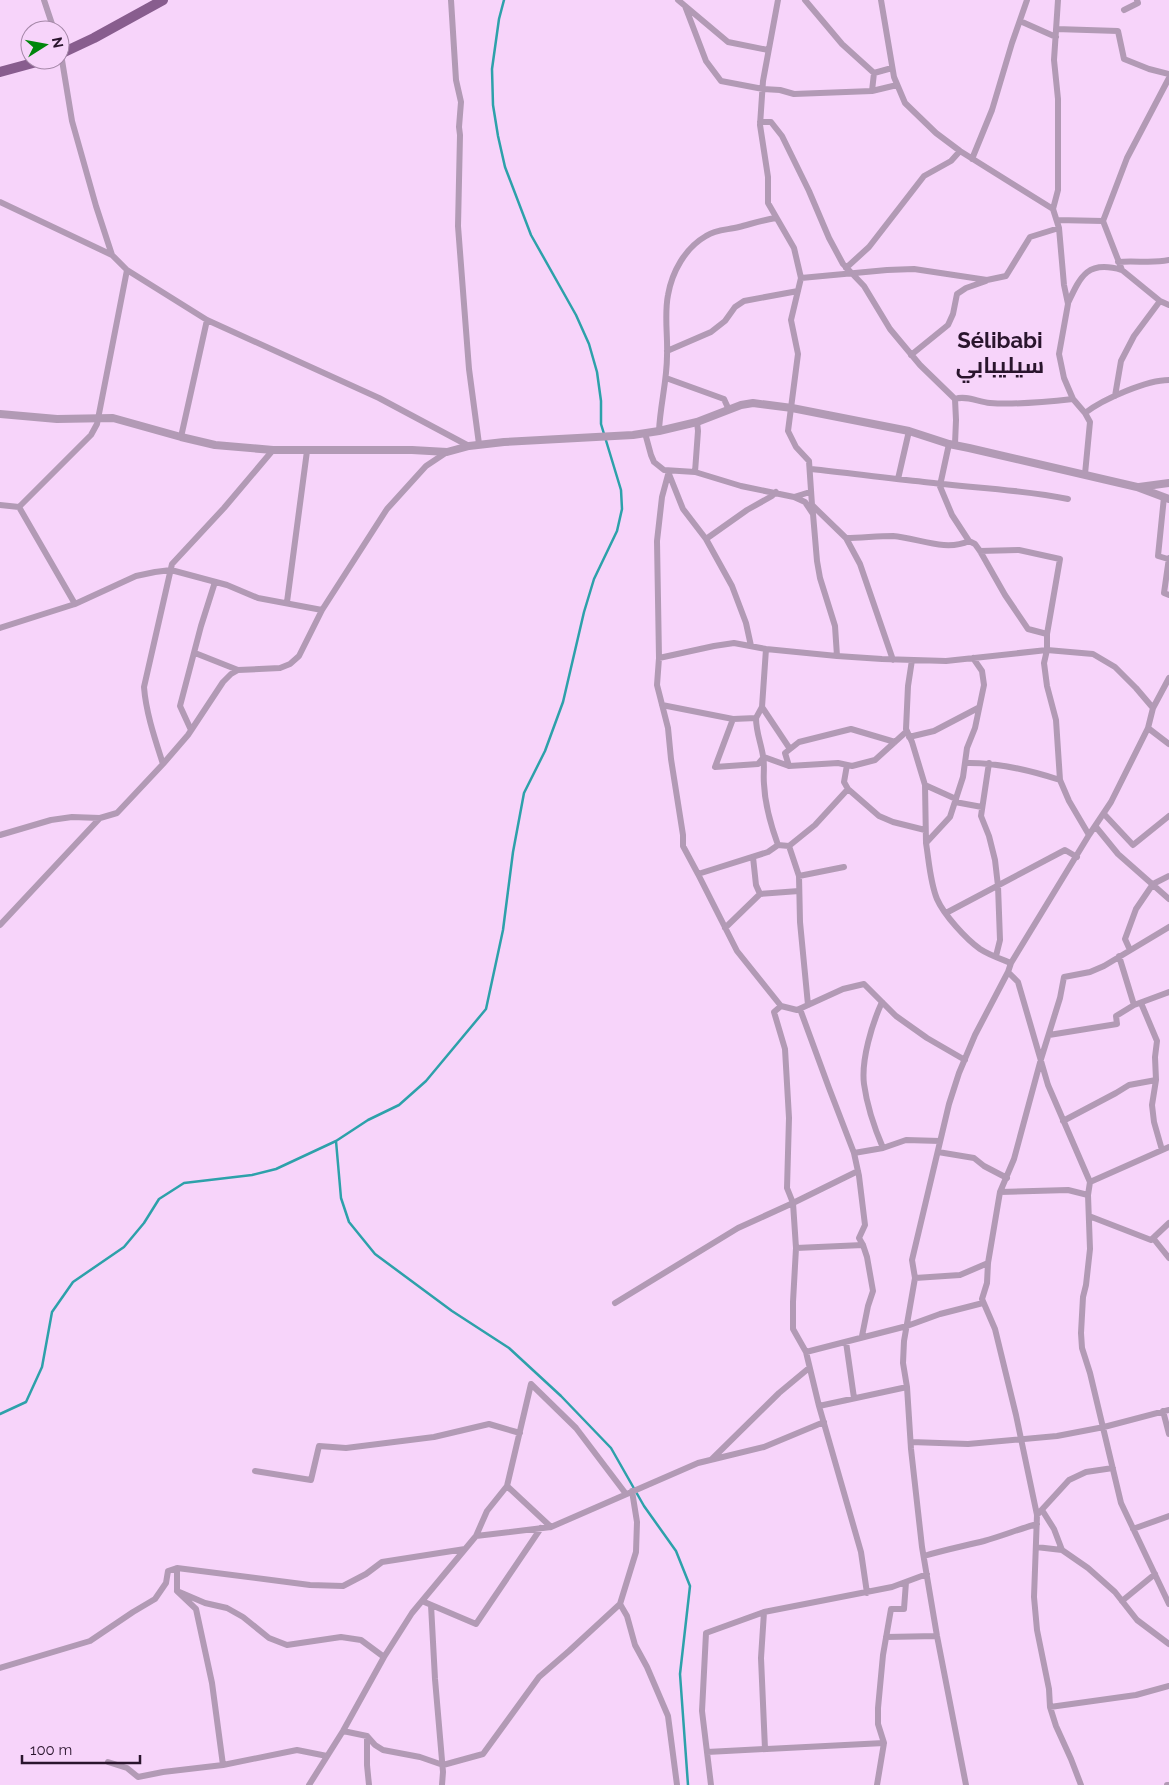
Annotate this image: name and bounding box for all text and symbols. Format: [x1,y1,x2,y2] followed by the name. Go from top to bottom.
[20,20,70,70] north arrow
[49,36,67,49] text: N
[956,327,1044,383] district label: Sélibabi سيليبابي
[22,1732,140,1764] scale bar
[30,1741,72,1759] text: 100 m

